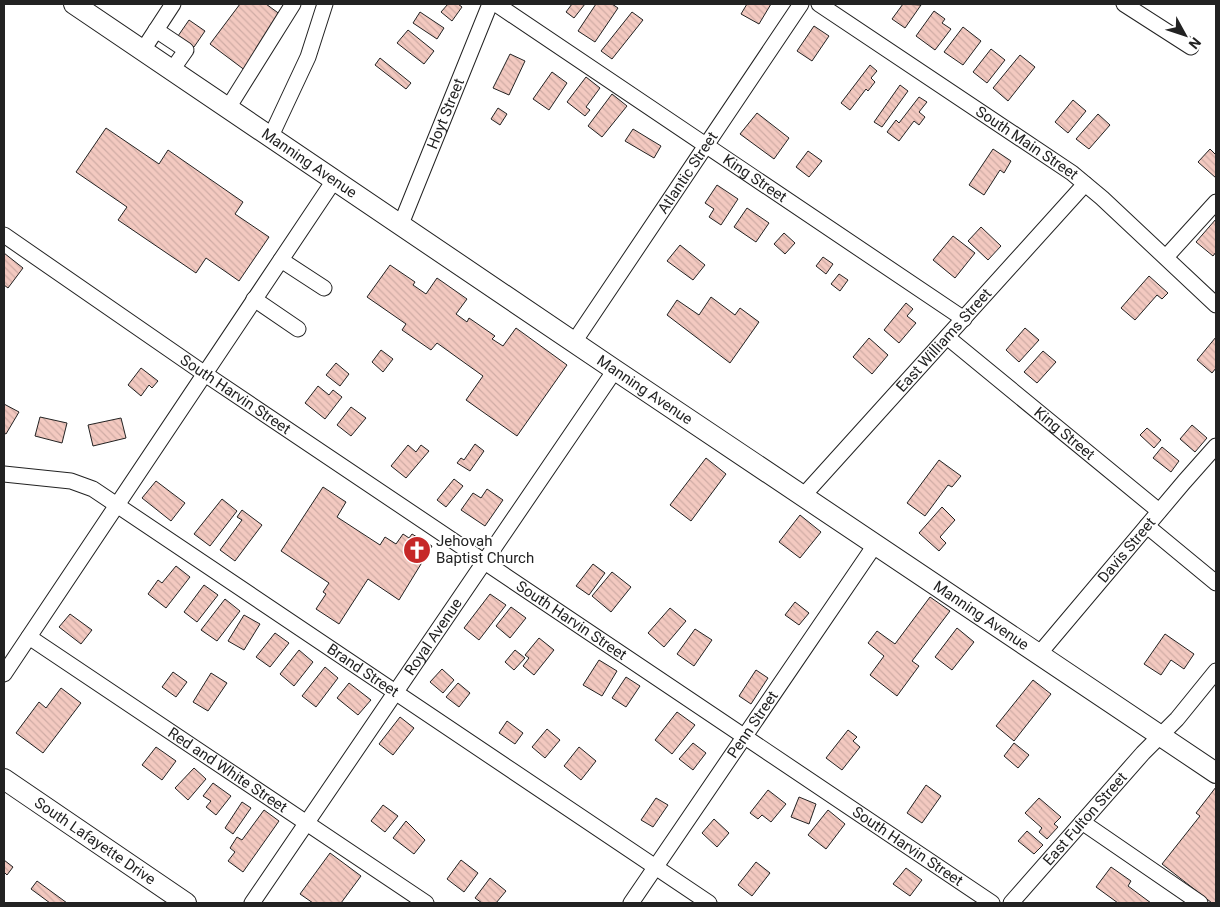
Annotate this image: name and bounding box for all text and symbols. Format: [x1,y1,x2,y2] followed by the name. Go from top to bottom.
[1160,10,1210,60] north arrow
[1186,34,1204,52] text: N
[423,76,468,152] street label: Hoyt Street
[972,102,1082,183] street label: South Main Street
[258,125,360,202] street label: Manning Avenue
[654,128,722,217] street label: Atlantic Street
[719,150,790,206] street label: King Street
[892,285,995,396] street label: East Williams Street
[177,351,294,438] street label: South Harvin Street
[594,351,696,428] street label: Manning Avenue
[1030,403,1099,464] street label: King Street
[1094,514,1159,586] street label: Davis Street
[436,532,534,567] place label: Jehovah Baptist Church
[402,535,432,565] church icon: Jehovah Baptist Church
[513,577,630,664] street label: South Harvin Street
[930,577,1032,654] street label: Manning Avenue
[401,595,466,679] street label: Royal Avenue
[324,640,402,701] street label: Brand Street
[723,687,782,762] street label: Penn Street
[165,724,291,816] street label: Red and White Street
[1039,769,1131,869] street label: East Fulton Street
[31,793,159,889] street label: South Lafayette Drive
[849,803,966,890] street label: South Harvin Street

